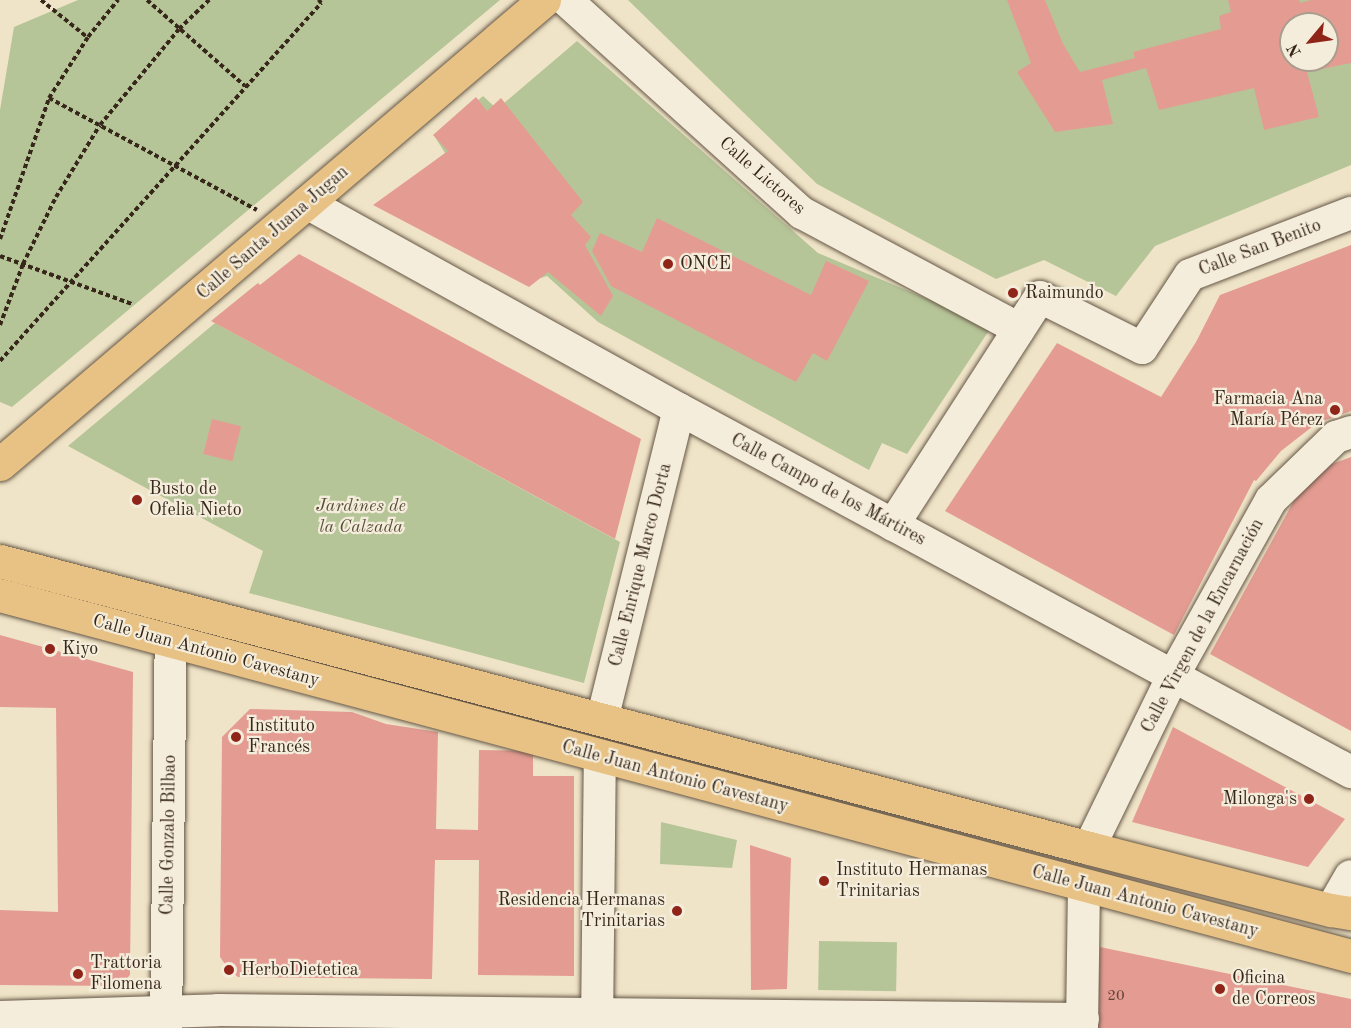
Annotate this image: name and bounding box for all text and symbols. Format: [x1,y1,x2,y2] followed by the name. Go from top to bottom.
[1279,12,1339,72] north arrow
[1285,41,1305,59] text: N
[714,133,810,219] street label: Calle Lictores
[193,161,353,305] street label: Calle Santa Juana Jugan
[1196,215,1324,281] street label: Calle San Benito
[680,253,731,275] place label: ONCE
[661,257,675,271] marker: ONCE
[1025,282,1104,304] place label: Raimundo
[1006,286,1020,300] marker: Raimundo
[1214,389,1323,432] place label: Farmacia Ana María Pérez
[1328,403,1342,417] marker: Farmacia Ana María Pérez
[727,429,929,551] street label: Calle Campo de los Mártires
[605,461,677,669] street label: Calle Enrique Marco Dorta
[149,479,242,522] place label: Busto de Ofelia Nieto
[130,493,144,507] marker: Busto de Ofelia Nieto
[316,496,406,538] park label: Jardines de la Calzada
[1137,515,1269,737] street label: Calle Virgen de la Encarnación
[90,610,322,692] street label: Calle Juan Antonio Cavestany
[62,638,98,660] place label: Kiyo
[43,642,57,656] marker: Kiyo
[248,716,315,758] place label: Instituto Francés
[229,730,243,744] marker: Instituto Francés
[559,736,791,818] street label: Calle Juan Antonio Cavestany
[157,755,181,915] street label: Calle Gonzalo Bilbao
[1223,788,1297,810] place label: Milonga's
[1302,792,1316,806] marker: Milonga's
[836,860,987,902] place label: Instituto Hermanas Trinitarias
[1029,861,1261,943] street label: Calle Juan Antonio Cavestany
[817,874,831,888] marker: Instituto Hermanas Trinitarias
[498,890,665,932] place label: Residencia Hermanas Trinitarias
[670,904,684,918] marker: Residencia Hermanas Trinitarias
[90,953,162,996] place label: Trattoria Filomena
[241,959,359,981] place label: HerboDietetica
[222,963,236,977] marker: HerboDietetica
[71,967,85,981] marker: Trattoria Filomena
[1232,968,1315,1010] place label: Oficina de Correos
[1213,982,1227,996] marker: Oficina de Correos
[1107,988,1125,1006] house number: 20

